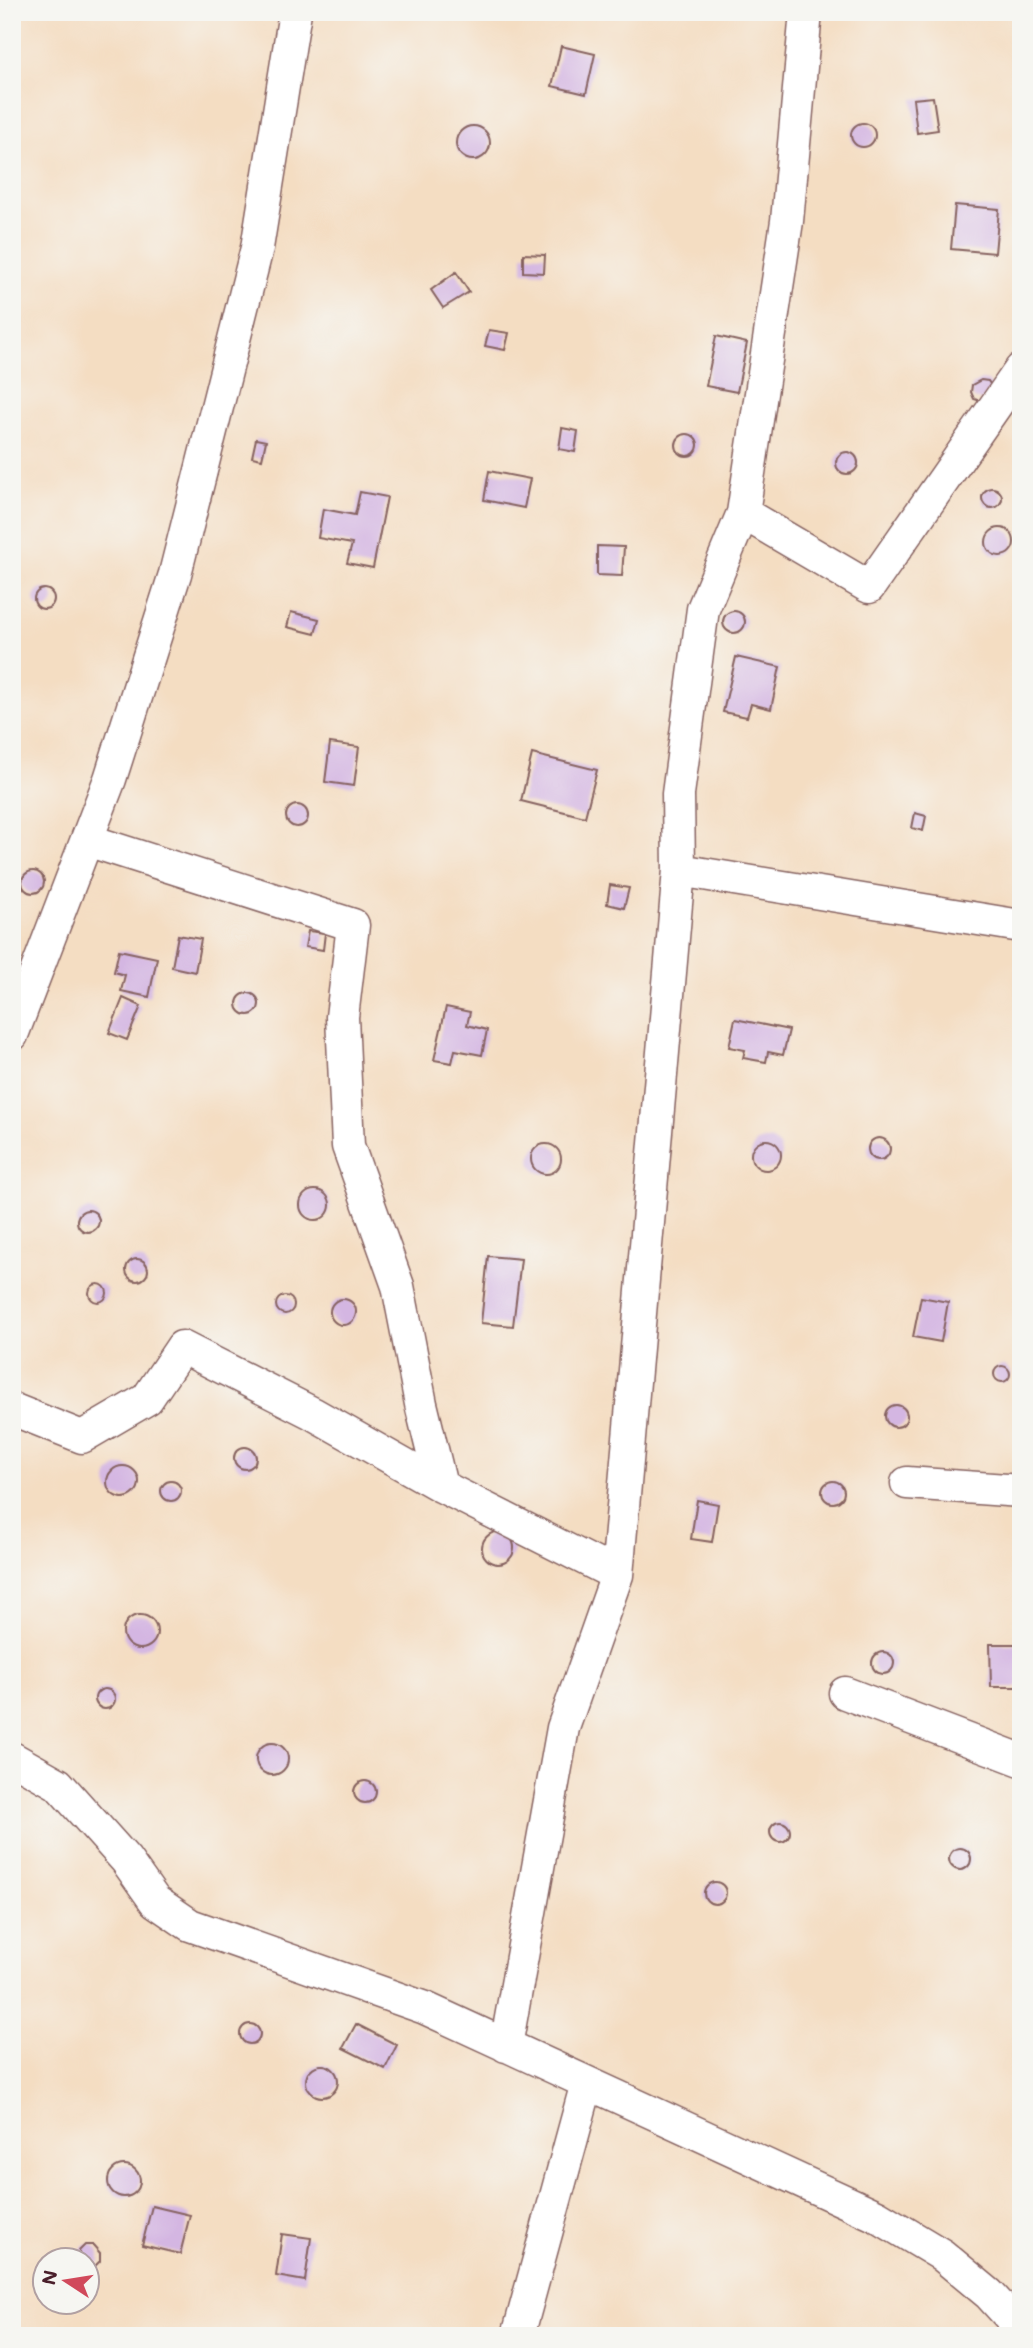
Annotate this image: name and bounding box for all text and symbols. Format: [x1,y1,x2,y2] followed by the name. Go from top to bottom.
[32,2246,102,2316] north arrow
[35,2268,63,2287] text: N

